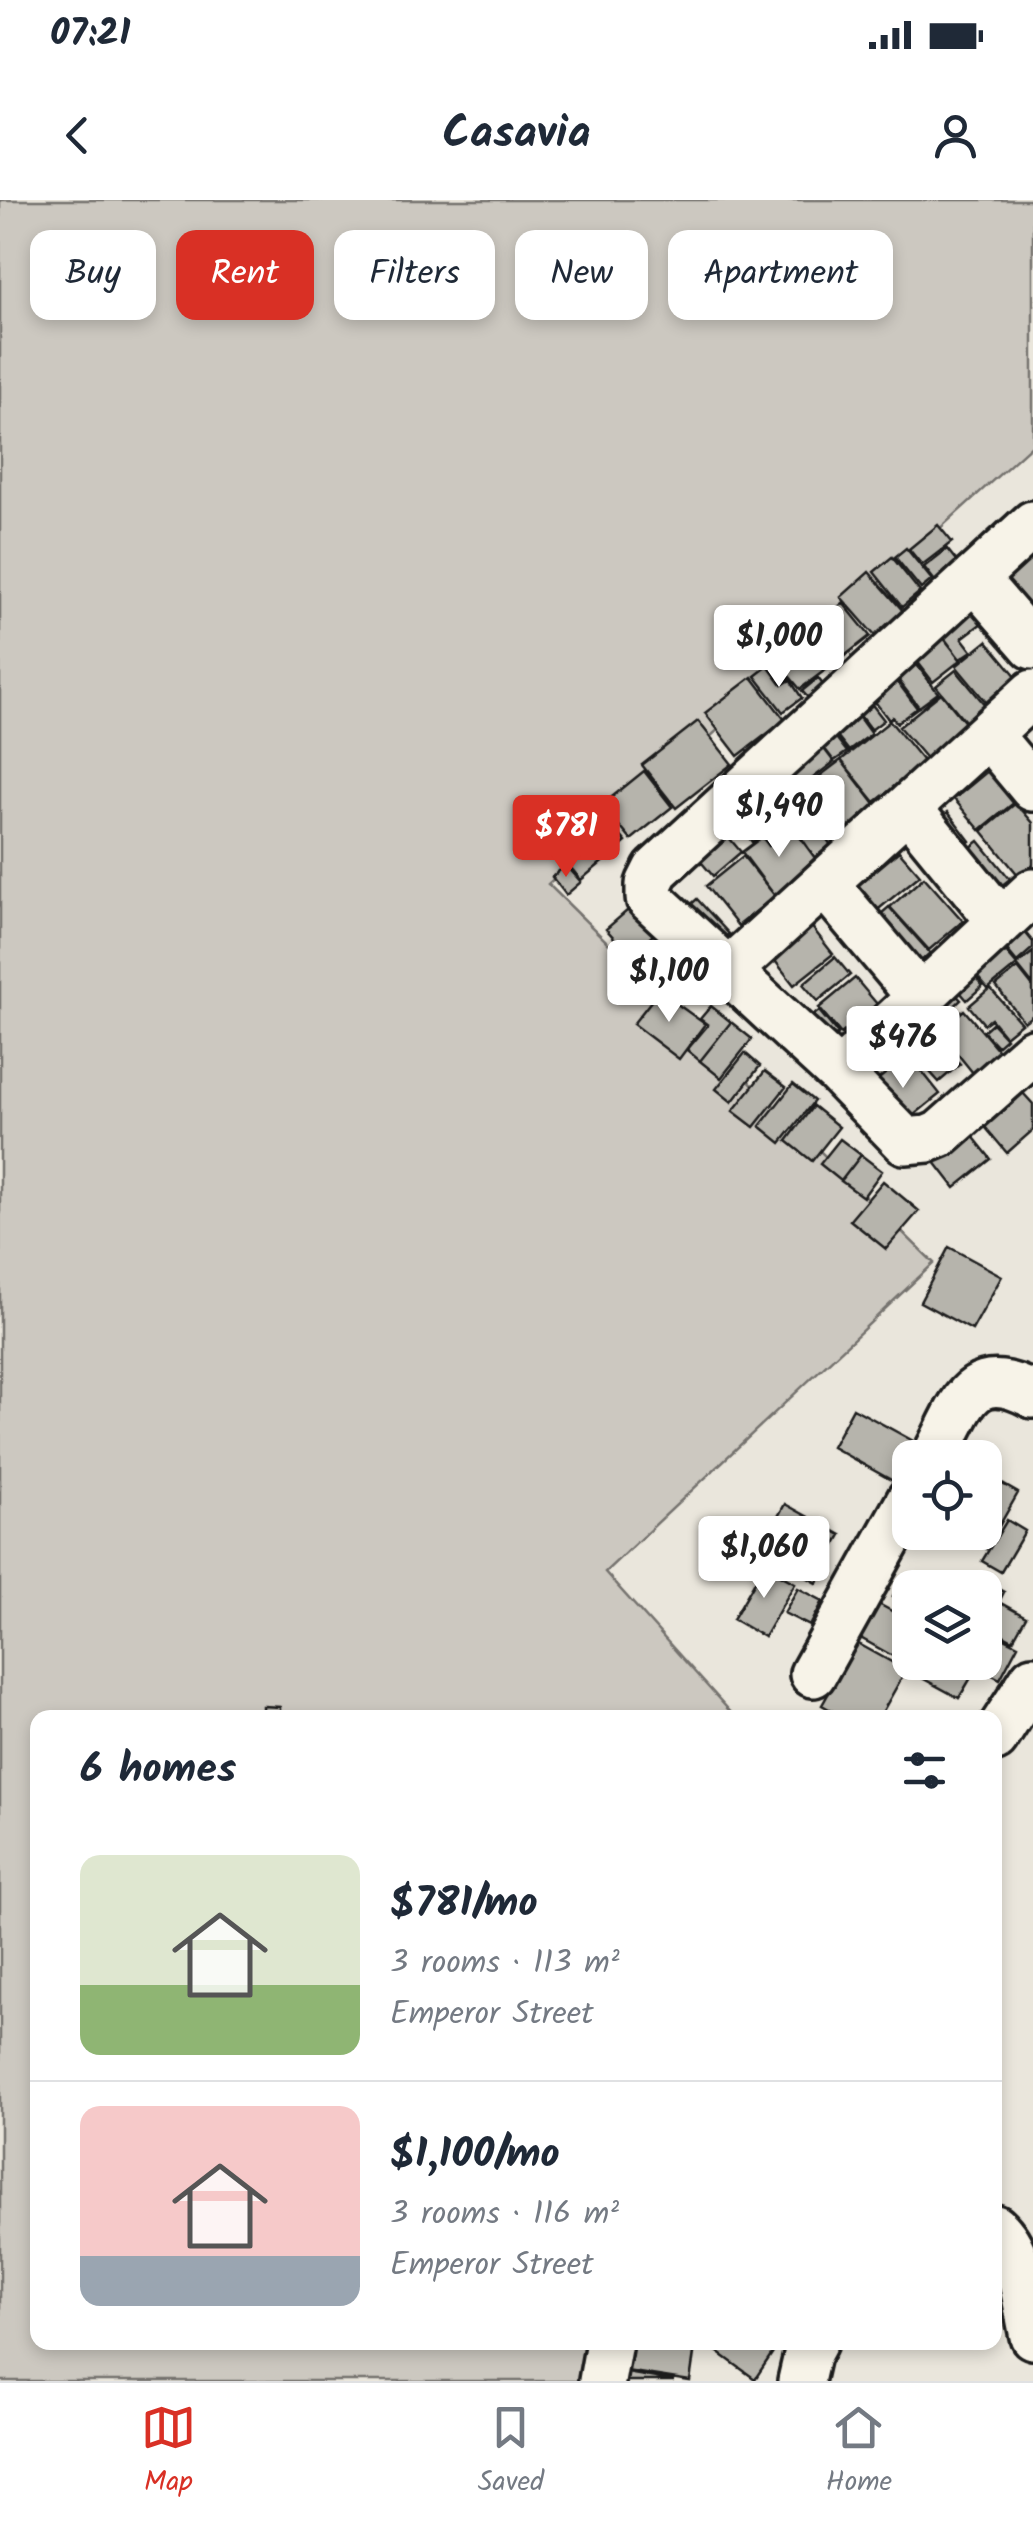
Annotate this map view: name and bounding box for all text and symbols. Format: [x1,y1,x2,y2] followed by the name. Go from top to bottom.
[50,5,130,65] text: 07:21
[442,99,591,171] text: Casavia
[50,108,105,163] icon: back
[928,108,983,163] icon: person
[30,230,156,320] chip: Buy
[176,230,314,320] chip: Rent
[334,230,495,320] chip: Filters
[515,230,648,320] chip: New
[668,230,893,320] chip: Apartment
[698,605,860,690] pin: $1,000
[736,612,822,663] text: $1,000
[698,775,860,860] pin: $1,490
[735,782,823,833] text: $1,490
[507,795,625,880] pin: $781
[535,802,597,853] text: $781
[588,940,750,1025] pin: $1,100
[629,947,709,998] text: $1,100
[844,1006,962,1091] pin: $476
[869,1013,937,1064] text: $476
[892,1440,1002,1680] map controls
[892,1440,1002,1550] button: locate
[683,1516,845,1601] pin: $1,060
[720,1523,808,1574] text: $1,060
[892,1570,1002,1680] button: layers
[80,1737,236,1804] text: 6 homes
[897,1743,952,1798] icon: filters
[390,1871,538,1938] text: $781/mo
[160,1895,280,2015] icon: home
[390,1938,620,1989] text: 3 rooms · 113 m²
[390,1989,594,2040] text: Emperor Street
[390,2122,560,2189] text: $1,100/mo
[160,2146,280,2266] icon: home
[390,2189,619,2240] text: 3 rooms · 116 m²
[390,2240,594,2291] text: Emperor Street
[141,2400,196,2505] tab: Map
[478,2400,544,2505] tab: Saved
[826,2400,892,2505] tab: Home

